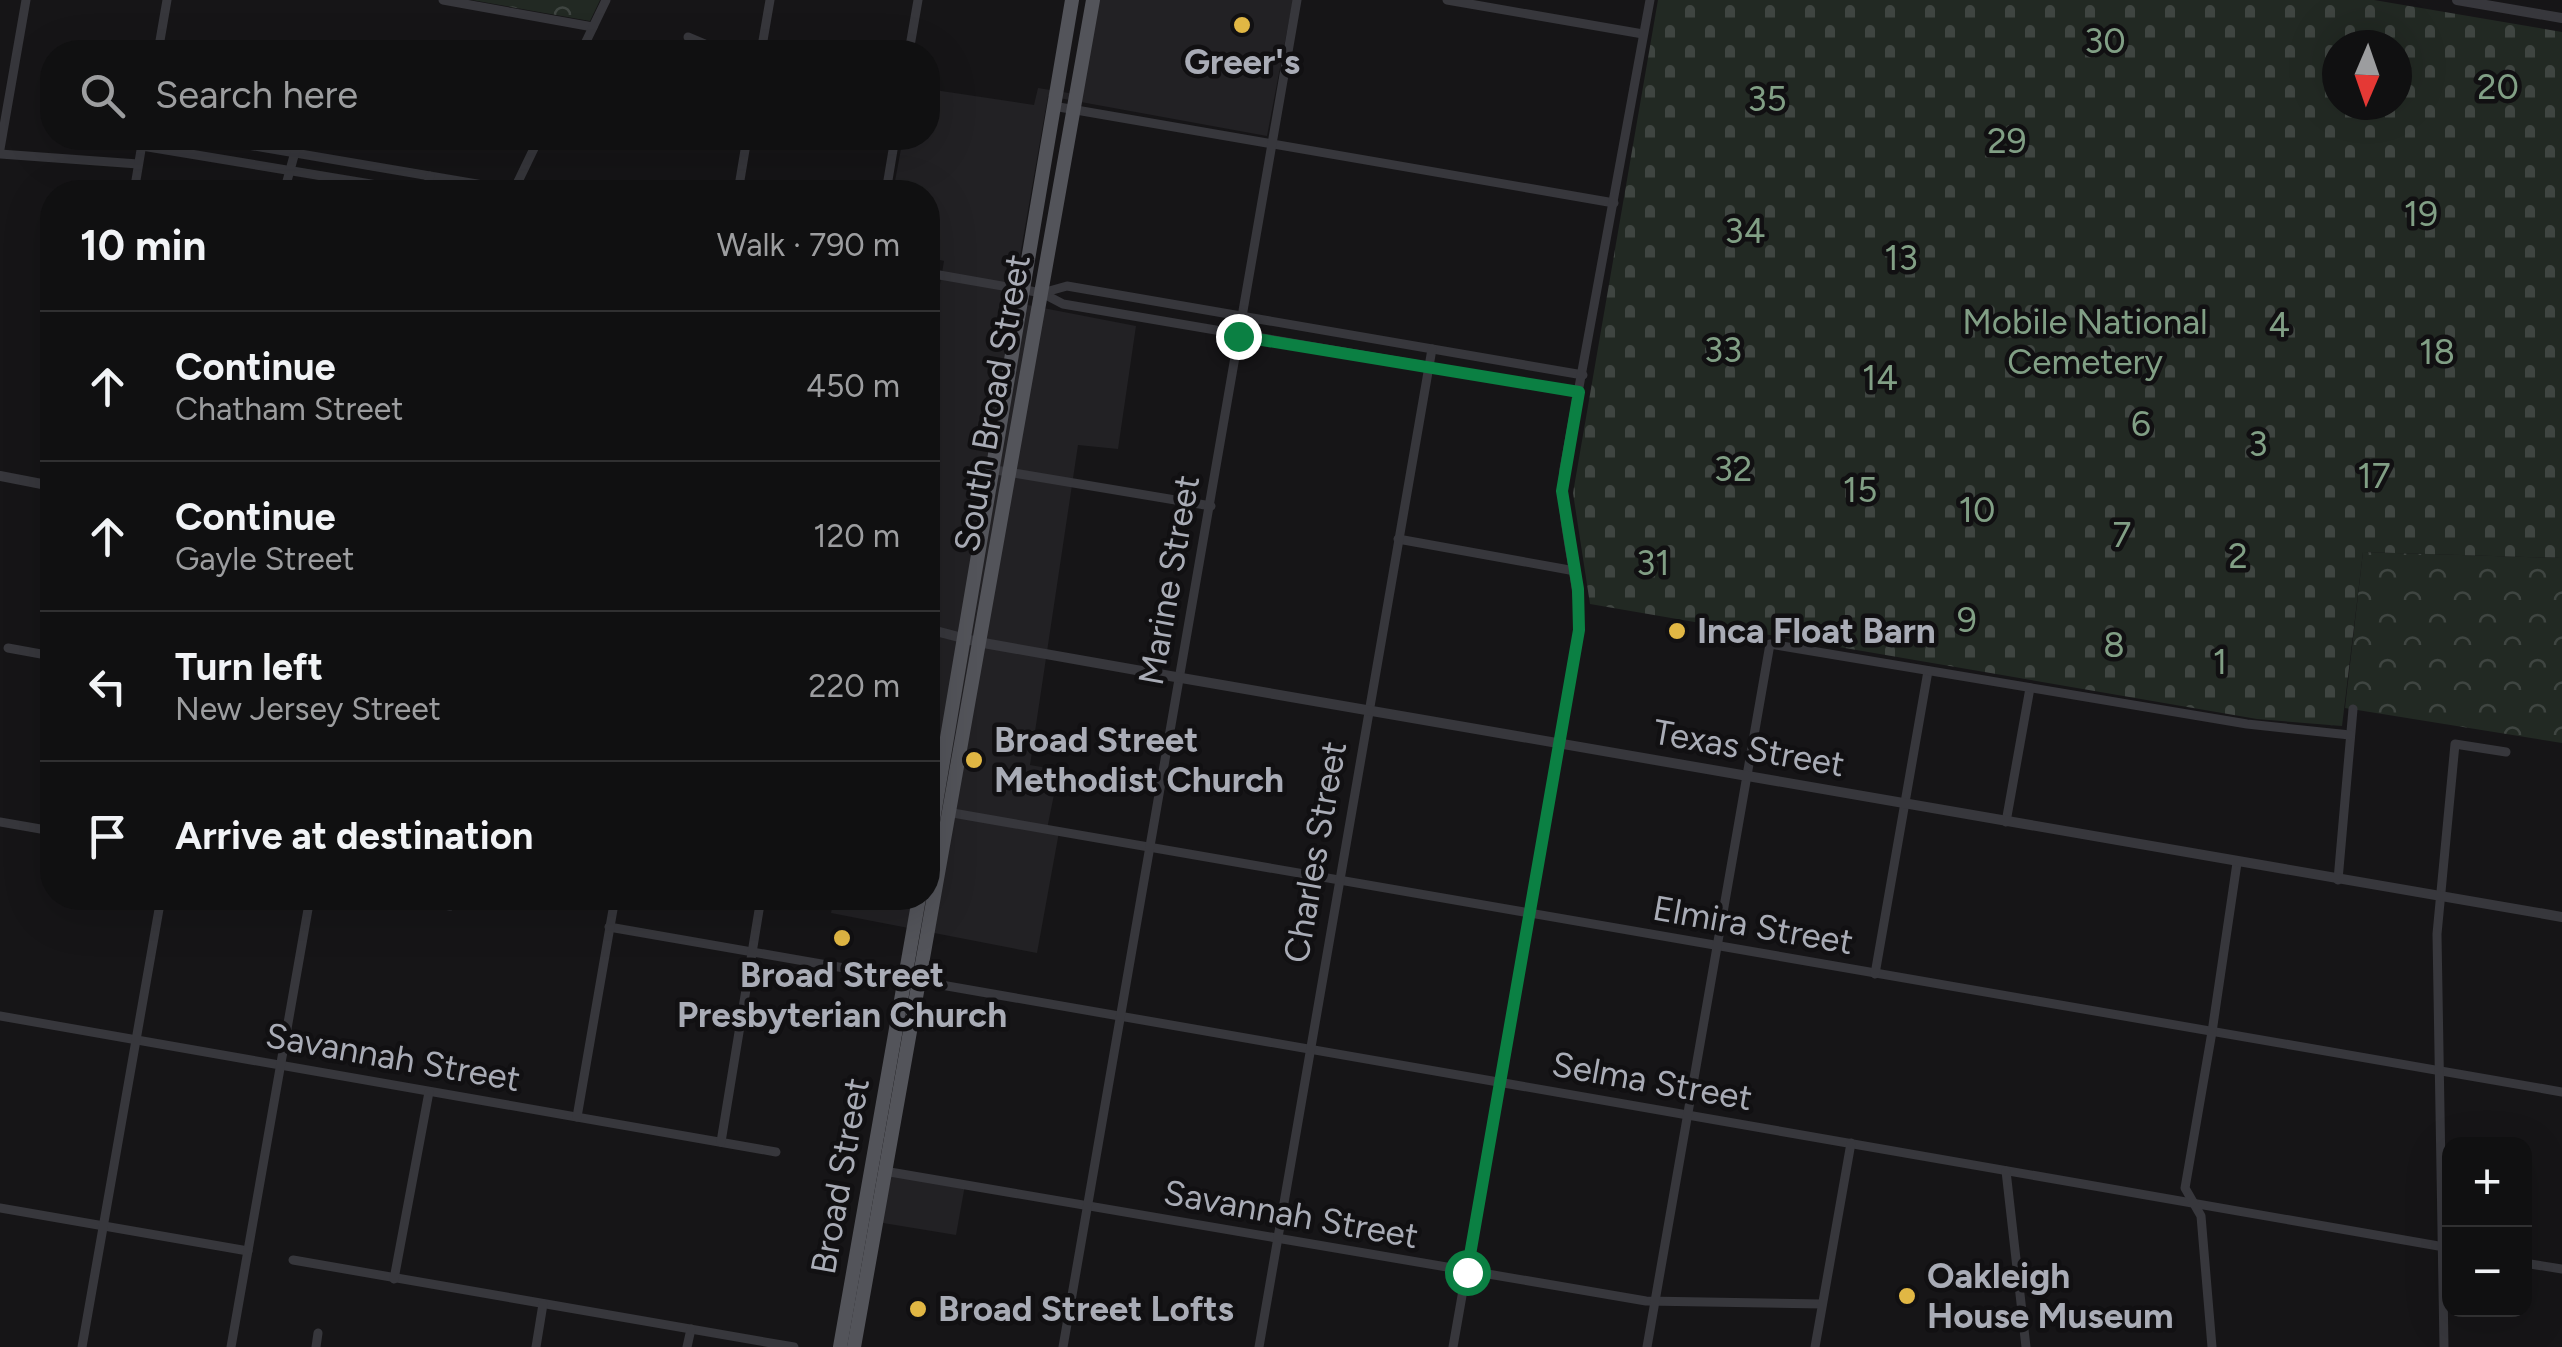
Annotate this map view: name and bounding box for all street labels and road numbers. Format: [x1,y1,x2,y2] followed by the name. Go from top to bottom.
[945,251,1039,555] street label: South Broad Street
[1130,472,1208,688] street label: Marine Street
[1650,711,1848,785] street label: Texas Street
[1275,738,1355,966] street label: Charles Street
[1650,887,1856,963] street label: Elmira Street
[262,1014,524,1100] street label: Savannah Street
[1549,1043,1755,1119] street label: Selma Street
[802,1075,878,1277] street label: Broad Street
[1160,1171,1422,1257] street label: Savannah Street

